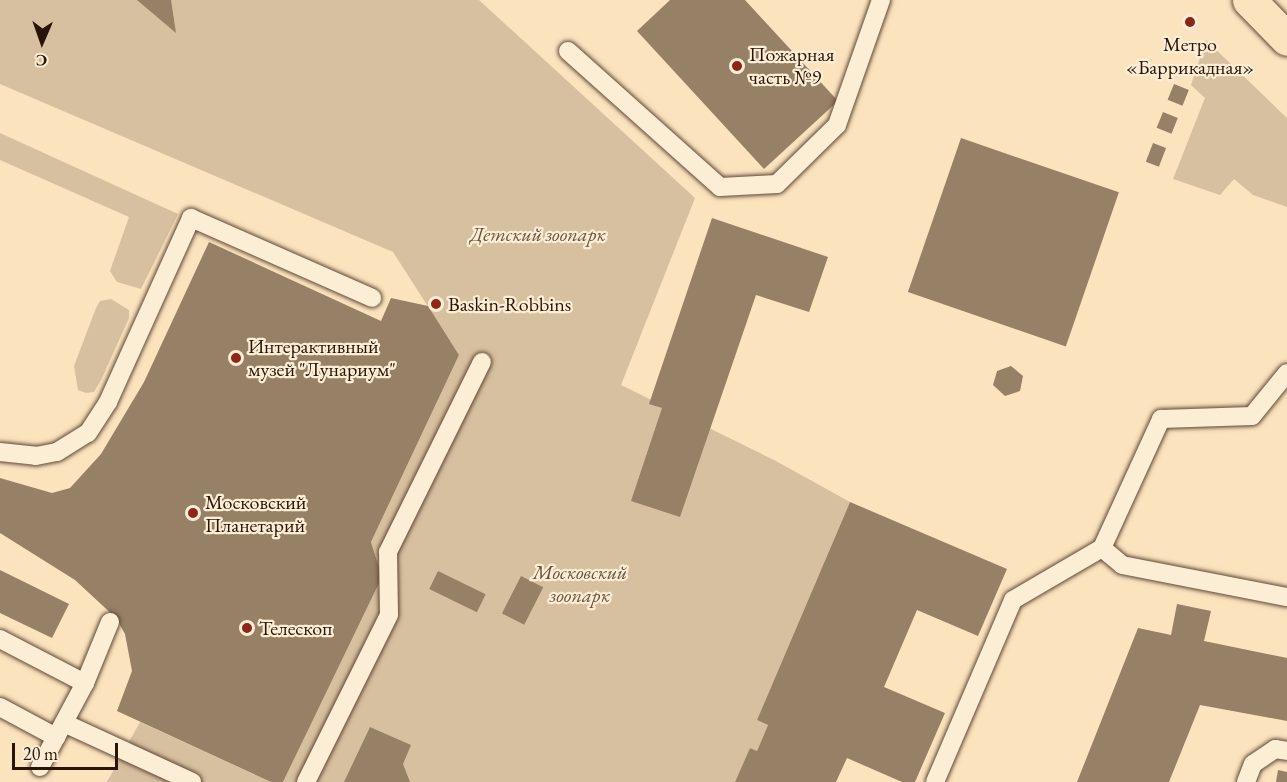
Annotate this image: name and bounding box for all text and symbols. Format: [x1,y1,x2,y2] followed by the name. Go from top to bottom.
[12,12,72,72] north arrow
[1183,15,1197,29] marker: Метро «Баррикадная»
[1126,32,1254,79] place label: Метро «Баррикадная»
[749,42,834,89] place label: Пожарная часть №9
[35,50,47,71] text: С
[730,59,744,73] marker: Пожарная часть №9
[470,222,606,246] park label: Детский зоопарк
[448,292,571,316] place label: Baskin-Robbins
[429,297,443,311] marker: Baskin-Robbins
[248,334,396,381] place label: Интерактивный музей "Лунариум"
[229,351,243,365] marker: Интерактивный музей "Лунариум"
[205,490,306,537] place label: Московский Планетарий
[186,506,200,520] marker: Московский Планетарий
[533,561,627,608] park label: Московский зоопарк
[259,616,332,640] place label: Телескоп
[240,621,254,635] marker: Телескоп
[15,731,122,769] scale bar
[23,742,58,765] text: 20 m

